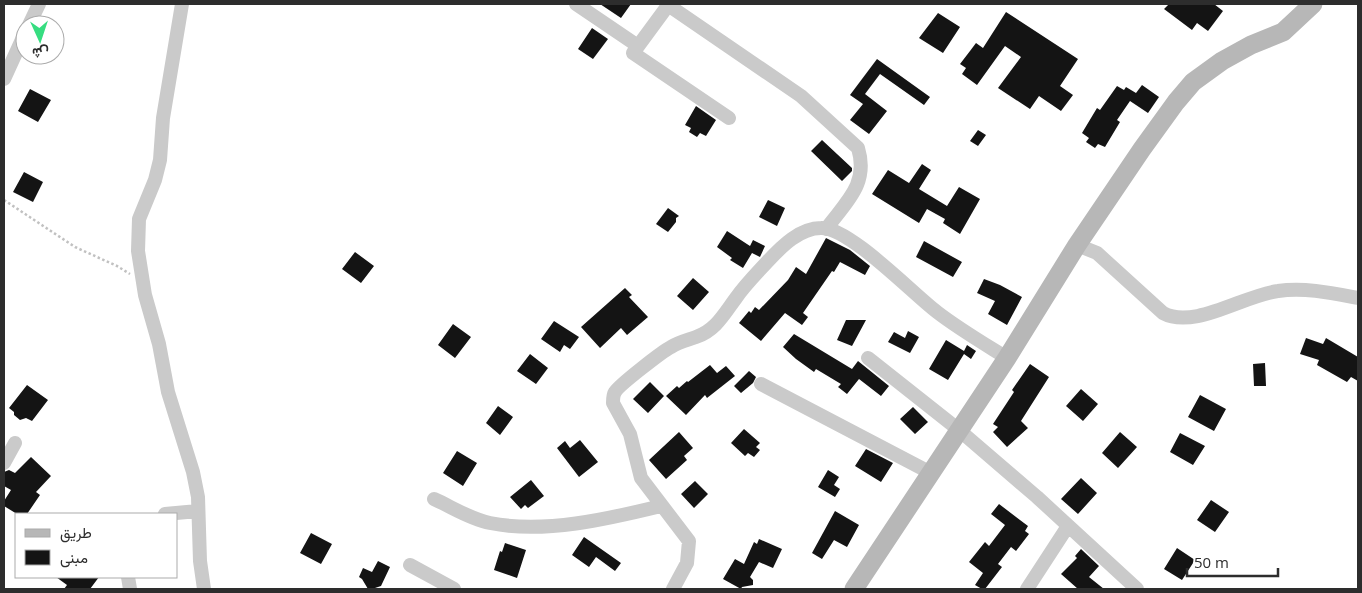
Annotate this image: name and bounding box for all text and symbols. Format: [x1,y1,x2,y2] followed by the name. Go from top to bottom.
[15,15,65,65] north arrow
[32,44,50,63] text: ش
[15,513,178,578] legend
[60,522,92,543] text: طريق
[1187,546,1278,578] scale bar
[60,547,88,568] text: مبنى
[1194,552,1229,572] text: 50 m

